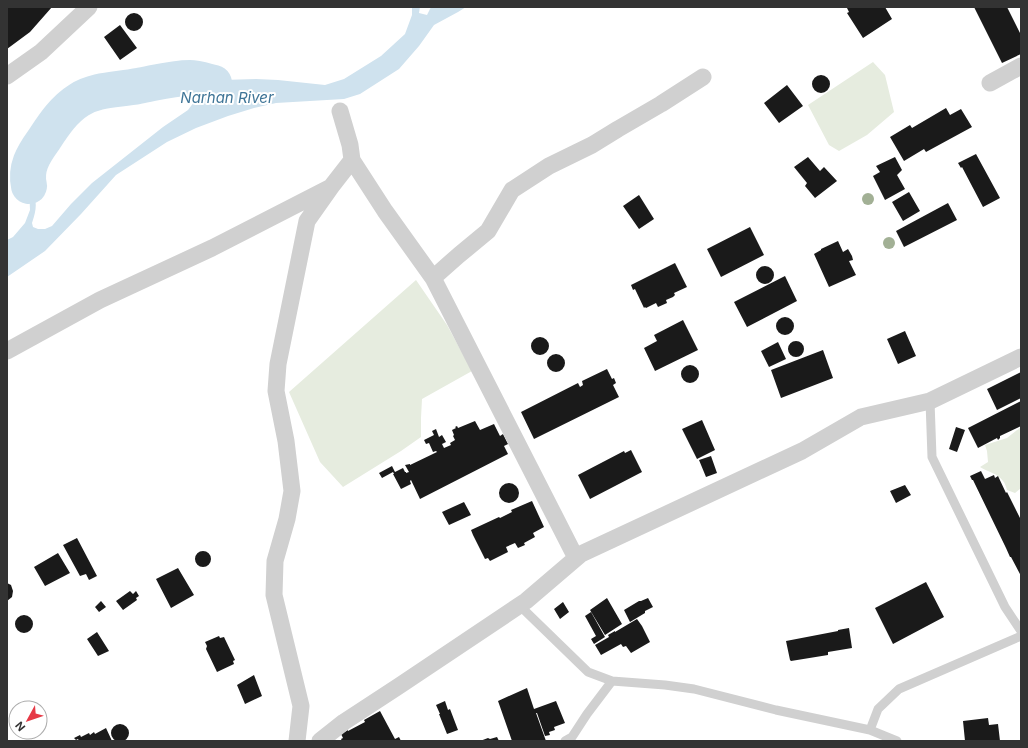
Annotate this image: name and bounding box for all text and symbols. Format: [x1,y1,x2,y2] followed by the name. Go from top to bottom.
[180,88,274,107] water label: Narhan River
[8,700,48,740] north arrow
[12,719,28,734] text: N

